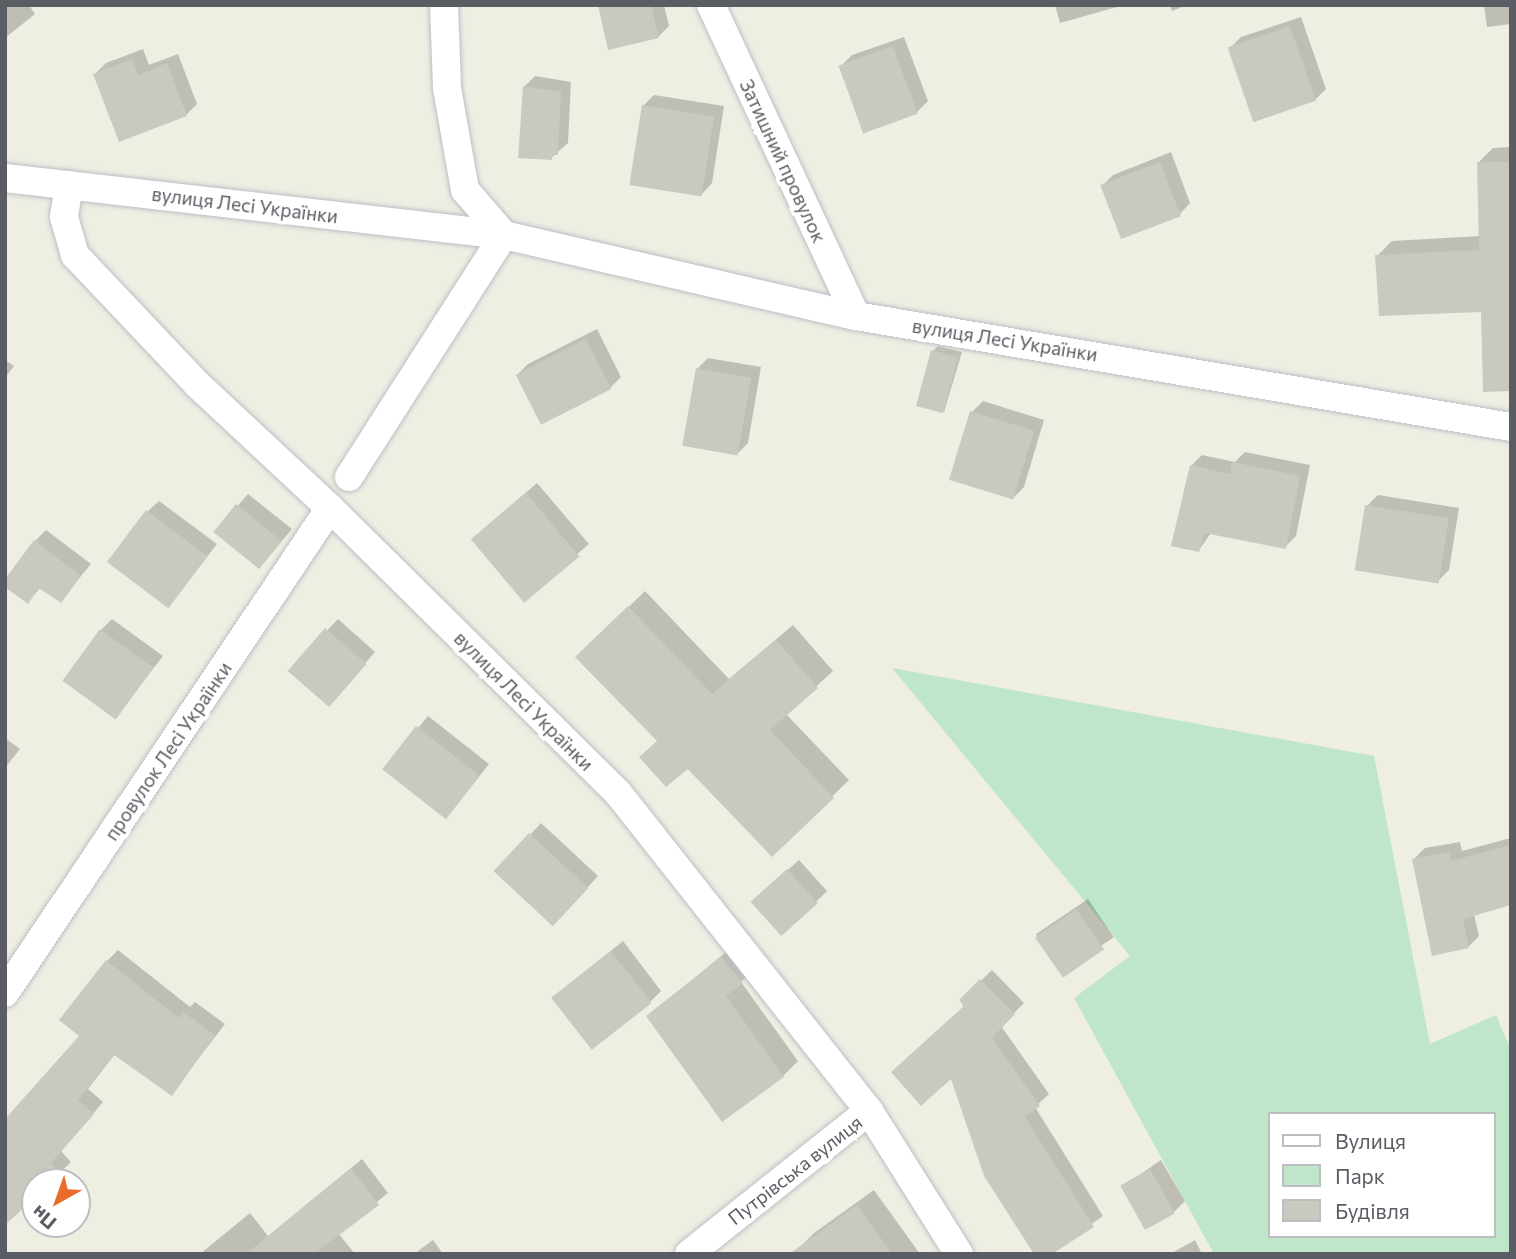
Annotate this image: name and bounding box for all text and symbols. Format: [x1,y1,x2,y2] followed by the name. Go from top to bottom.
[735,76,831,246] street label: Затишний провулок
[151,182,339,228] street label: вулиця Лесі Українки
[911,314,1099,366] street label: вулиця Лесі Українки
[450,627,598,775] street label: вулиця Лесі Українки
[100,657,236,845] street label: провулок Лесі Українки
[723,1111,867,1229] street label: Путрівська вулиця
[1268,1112,1495,1238] legend
[1335,1128,1406,1153] text: Вулиця
[1335,1163,1385,1188] text: Парк
[21,1168,91,1238] north arrow
[1335,1198,1410,1223] text: Будівля
[26,1201,61,1235] text: Пн

